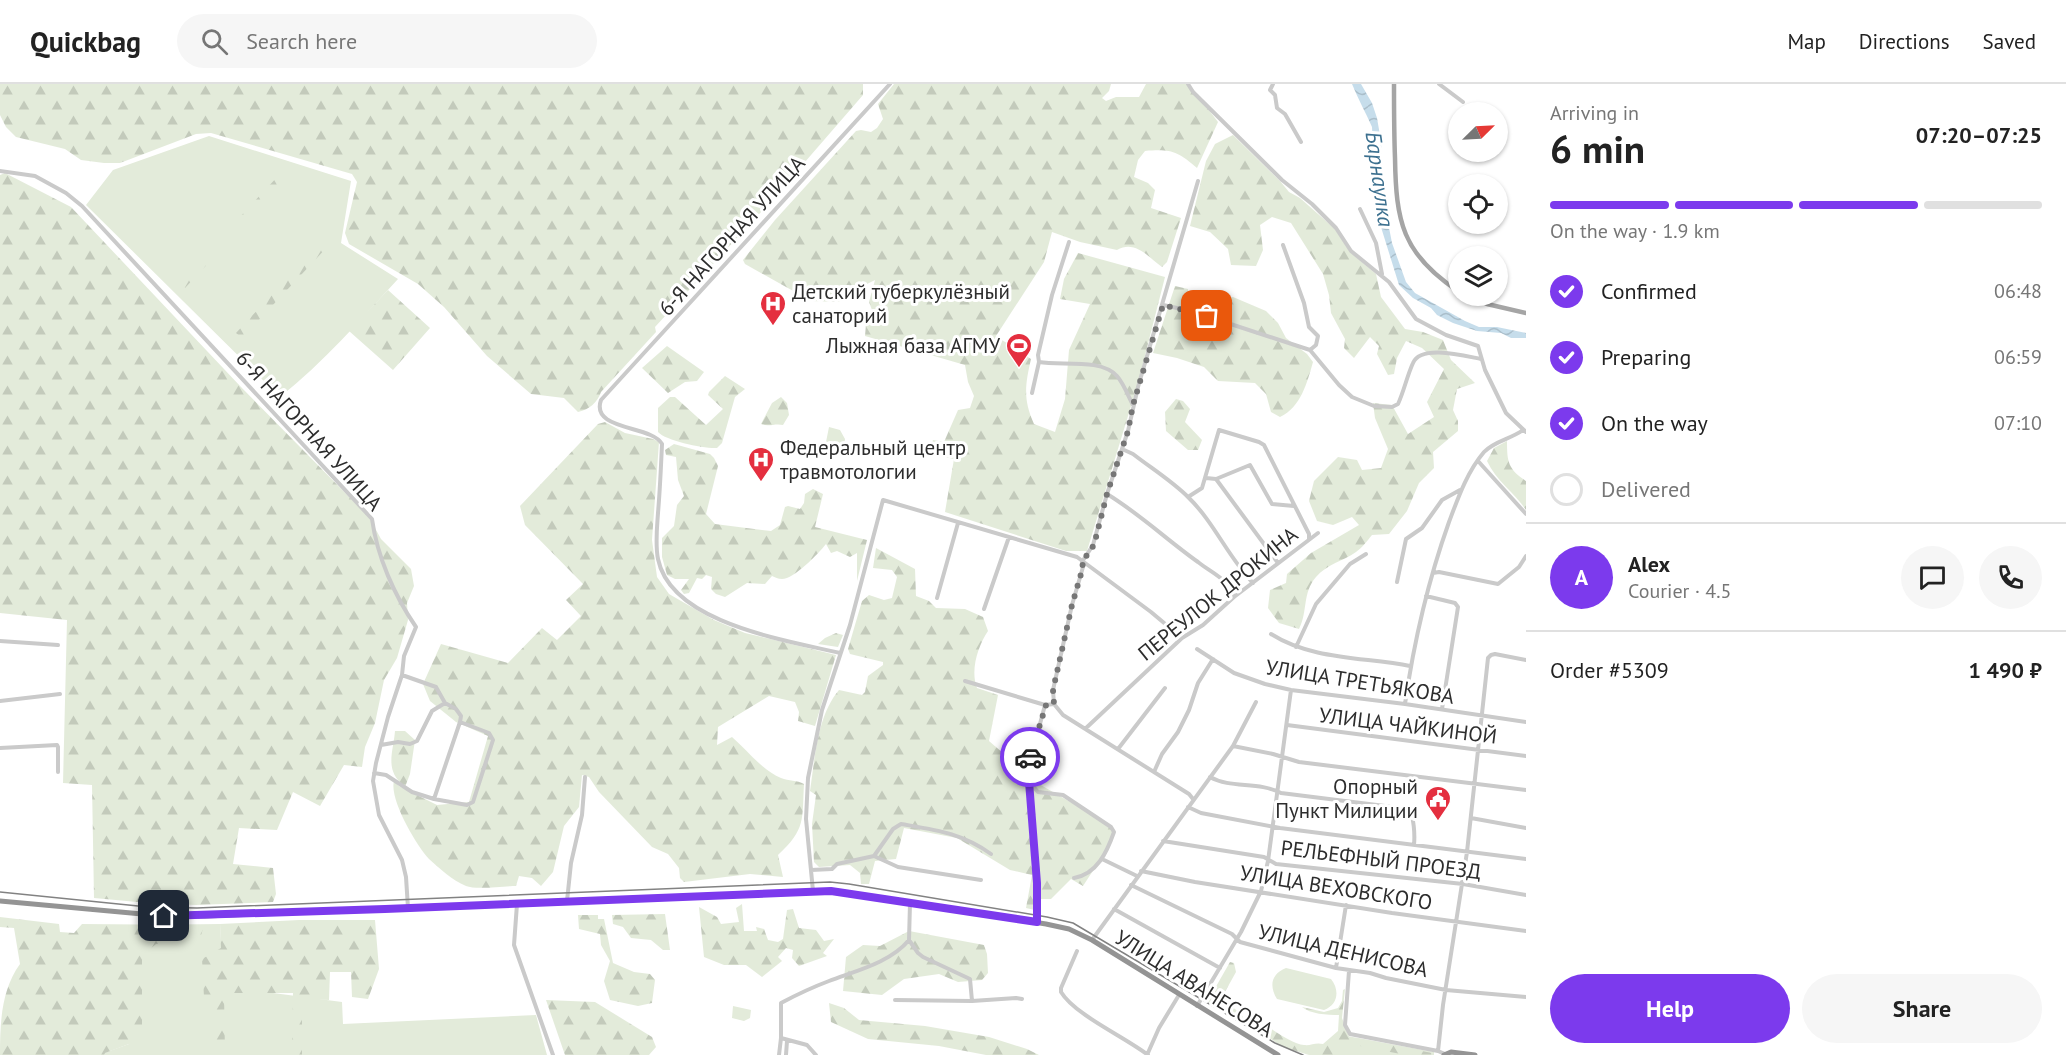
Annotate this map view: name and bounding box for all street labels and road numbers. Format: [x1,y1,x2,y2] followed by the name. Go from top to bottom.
[653,149,811,321] street label: 6-Я НАГОРНАЯ УЛИЦА
[230,345,389,517] street label: 6-Я НАГОРНАЯ УЛИЦА
[1132,520,1304,666] street label: ПЕРЕУЛОК ДРОКИНА
[1264,653,1457,710] street label: УЛИЦА ТРЕТЬЯКОВА
[1318,701,1499,750] street label: УЛИЦА ЧАЙКИНОЙ
[1279,834,1483,885] street label: РЕЛЬЕФНЫЙ ПРОЕЗД
[1238,859,1434,916] street label: УЛИЦА ВЕХОВСКОГО
[1256,918,1431,983] street label: УЛИЦА ДЕНИСОВА
[1110,924,1279,1044] street label: УЛИЦА АВАНЕСОВА

